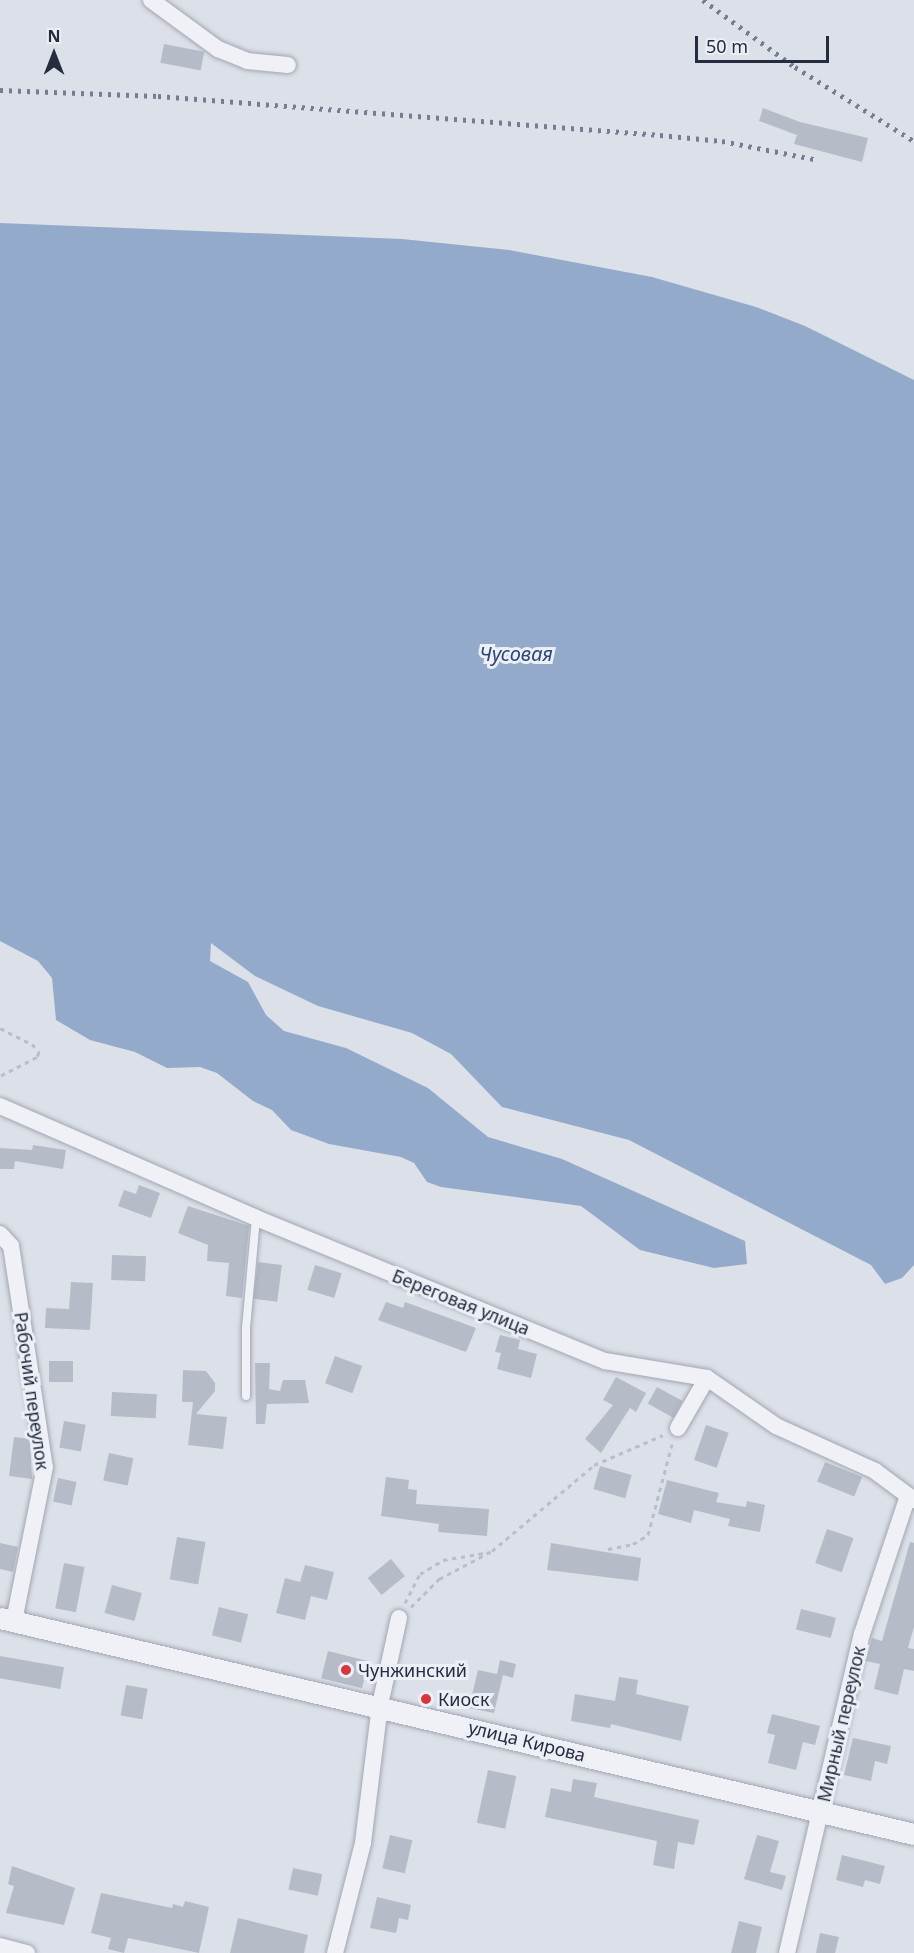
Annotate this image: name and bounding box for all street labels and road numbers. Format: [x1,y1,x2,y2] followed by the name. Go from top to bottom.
[389,1265,533,1339] street label: Береговая улица
[10,1310,54,1472] street label: Рабочий переулок
[813,1644,869,1804] street label: Мирный переулок
[466,1716,588,1766] street label: улица Кирова

